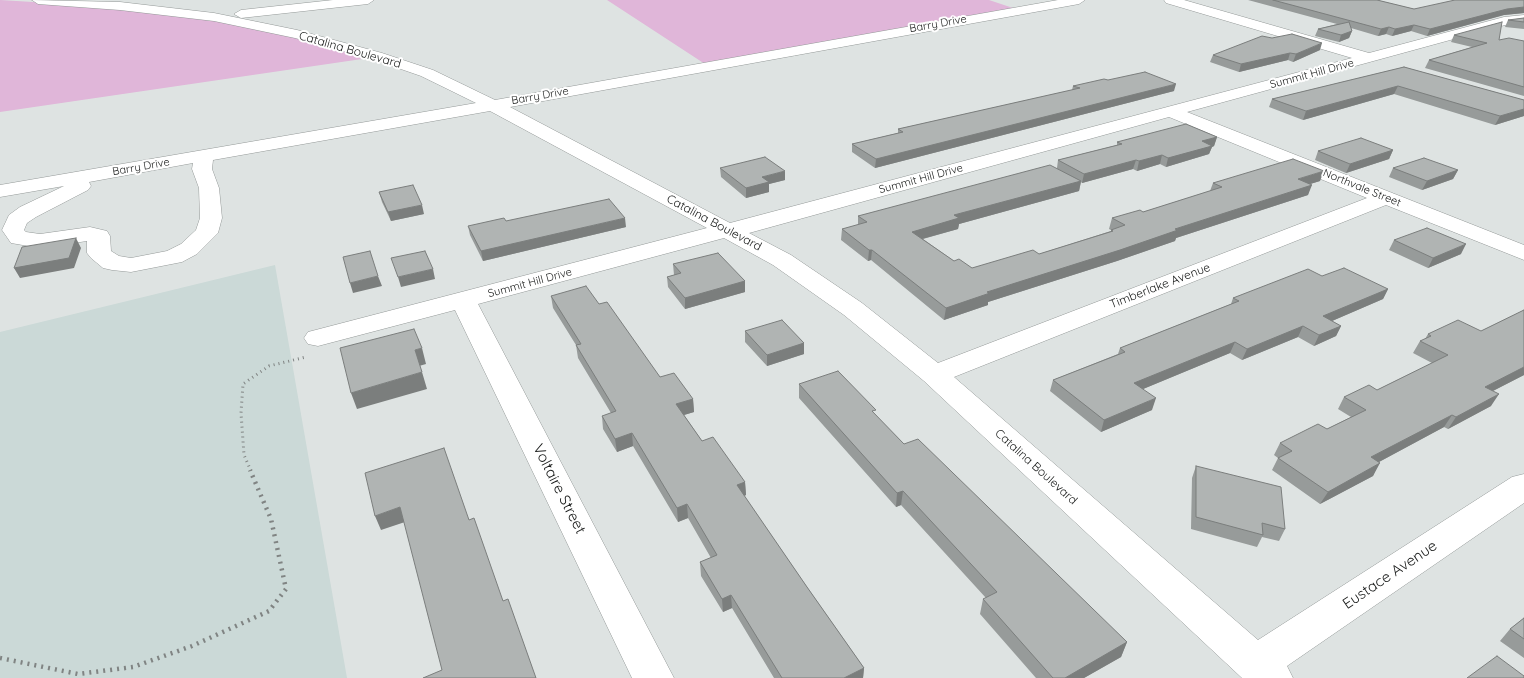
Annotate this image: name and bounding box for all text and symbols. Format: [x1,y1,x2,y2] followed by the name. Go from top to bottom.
[908,12,968,36] street label: Barry Drive
[297,29,403,71] street label: Catalina Boulevard
[1269,56,1355,92] street label: Summit Hill Drive
[510,84,570,108] street label: Barry Drive
[111,155,171,179] street label: Barry Drive
[878,161,964,197] street label: Summit Hill Drive
[1321,166,1403,210] street label: Northvale Street
[664,192,764,254] street label: Catalina Boulevard
[1108,260,1212,312] street label: Timberlake Avenue
[487,265,573,301] street label: Summit Hill Drive
[992,426,1080,508] street label: Catalina Boulevard
[529,441,589,537] street label: Voltaire Street
[1339,537,1441,613] street label: Eustace Avenue

